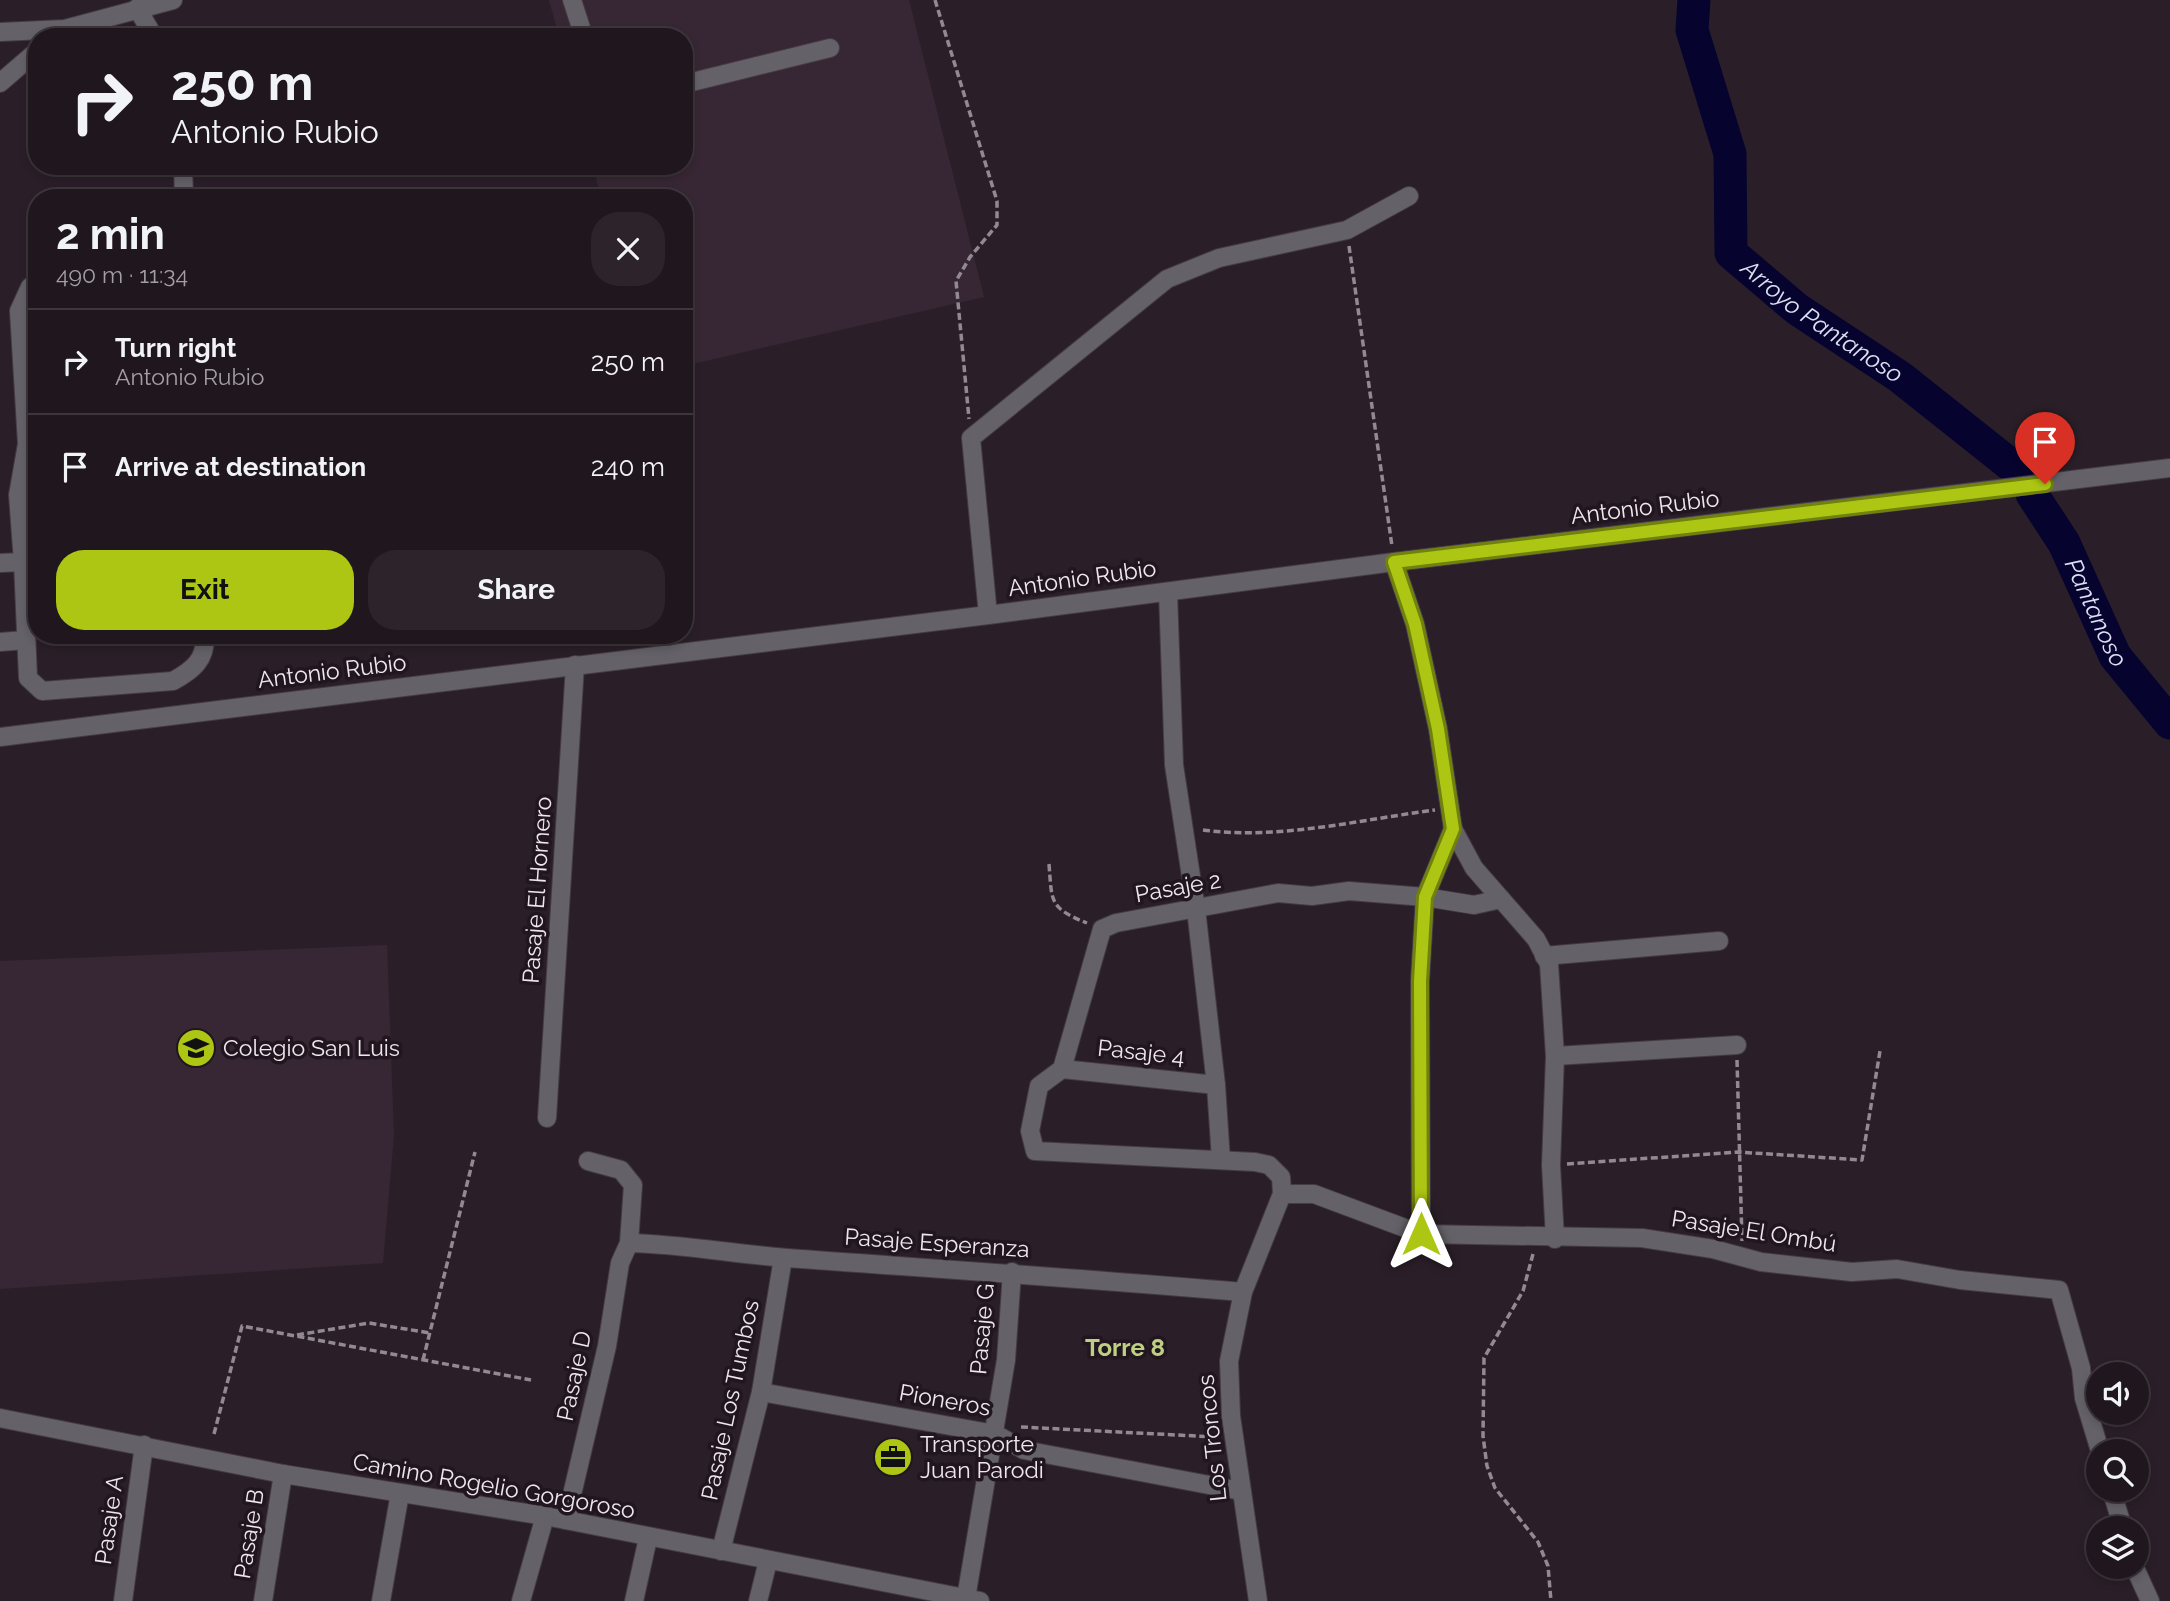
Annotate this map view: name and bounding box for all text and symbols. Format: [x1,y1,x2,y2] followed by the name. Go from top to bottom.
[171,54,313,111] text: 250 m
[56,56,147,147] icon: right
[171,113,379,150] text: Antonio Rubio
[56,210,165,259] text: 2 min
[591,212,665,286] button: close
[1734,252,1909,389] water label: Arroyo Pantanoso
[56,261,188,288] text: 490 m · 11:34
[115,333,236,363] text: Turn right
[56,343,94,381] icon: right
[591,347,665,377] text: 250 m
[115,363,264,390] text: Antonio Rubio
[2015,412,2075,484] pin
[2026,423,2064,461] icon: arrive
[56,448,94,486] icon: arrive
[115,452,366,482] text: Arrive at destination
[591,452,665,482] text: 240 m
[1569,484,1721,529] street label: Antonio Rubio
[56,550,354,630] button: Exit
[368,550,665,630] button: Share
[1006,554,1158,601] street label: Antonio Rubio
[2059,554,2133,673] water label: Pantanoso
[256,648,408,693] street label: Antonio Rubio
[517,796,556,984] street label: Pasaje El Hornero
[1133,866,1223,907] street label: Pasaje 2
[175,1027,217,1069] school or university icon: Colegio San Luis
[223,1034,400,1061] place label: Colegio San Luis
[1096,1034,1186,1069] street label: Pasaje 4
[1384,1197,1458,1271] position arrow
[1670,1204,1838,1257] street label: Pasaje El Ombú
[844,1223,1030,1262] street label: Pasaje Esperanza
[964,1282,999,1376] street label: Pasaje G
[695,1297,764,1502] street label: Pasaje Los Tumbos
[551,1328,596,1423] street label: Pasaje D
[1085,1333,1165,1362] district label: Torre 8
[2086,1362,2149,1579] map controls
[2086,1362,2149,1425] button: sound
[1191,1373,1232,1503] street label: Los Troncos
[897,1378,993,1421] street label: Pioneros
[920,1430,1044,1483] place label: Transporte Juan Parodi
[872,1436,914,1478] office icon: Transporte Juan Parodi
[2086,1439,2149,1502] button: search
[351,1447,637,1524] street label: Camino Rogelio Gorgoroso
[89,1473,128,1566] street label: Pasaje A
[228,1487,269,1581] street label: Pasaje B
[2086,1516,2149,1579] button: layers

